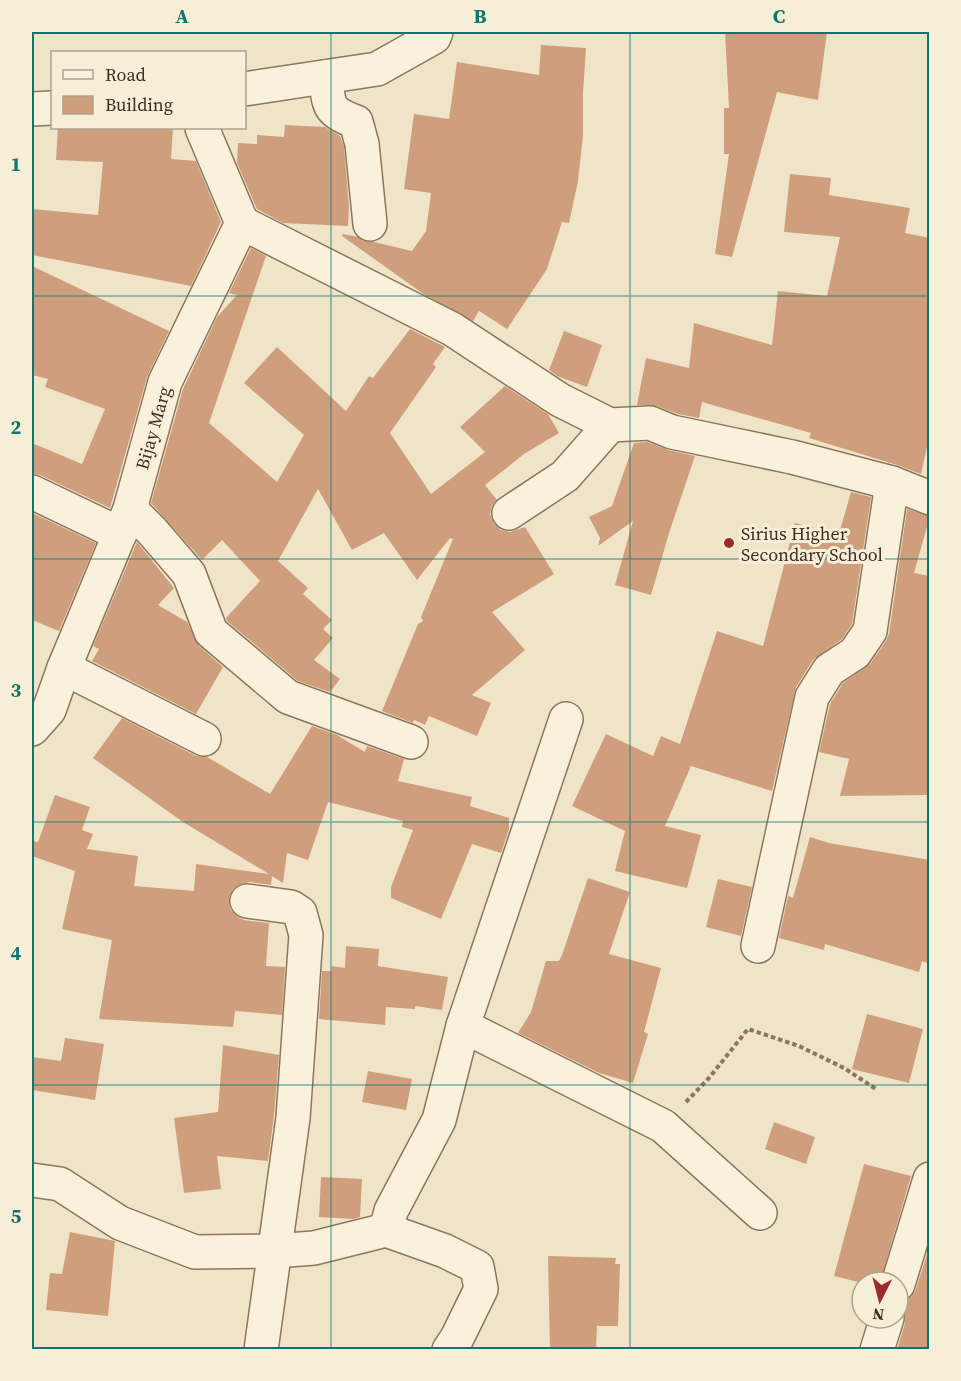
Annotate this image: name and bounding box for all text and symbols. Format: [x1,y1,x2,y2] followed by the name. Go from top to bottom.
[175,2,189,30] text: A
[473,2,487,30] text: B
[773,2,785,30] text: C
[51,51,246,129] legend
[105,62,146,87] text: Road
[105,92,173,117] text: Building
[11,150,21,178] text: 1
[129,383,177,473] street label: Bijay Marg
[11,413,22,441] text: 2
[741,521,883,567] place label: Sirius Higher Secondary School
[722,536,736,550] marker: Sirius Higher Secondary School
[11,676,22,704] text: 3
[11,939,22,967] text: 4
[11,1202,22,1230] text: 5
[850,1270,910,1330] north arrow
[871,1303,885,1326] text: N

